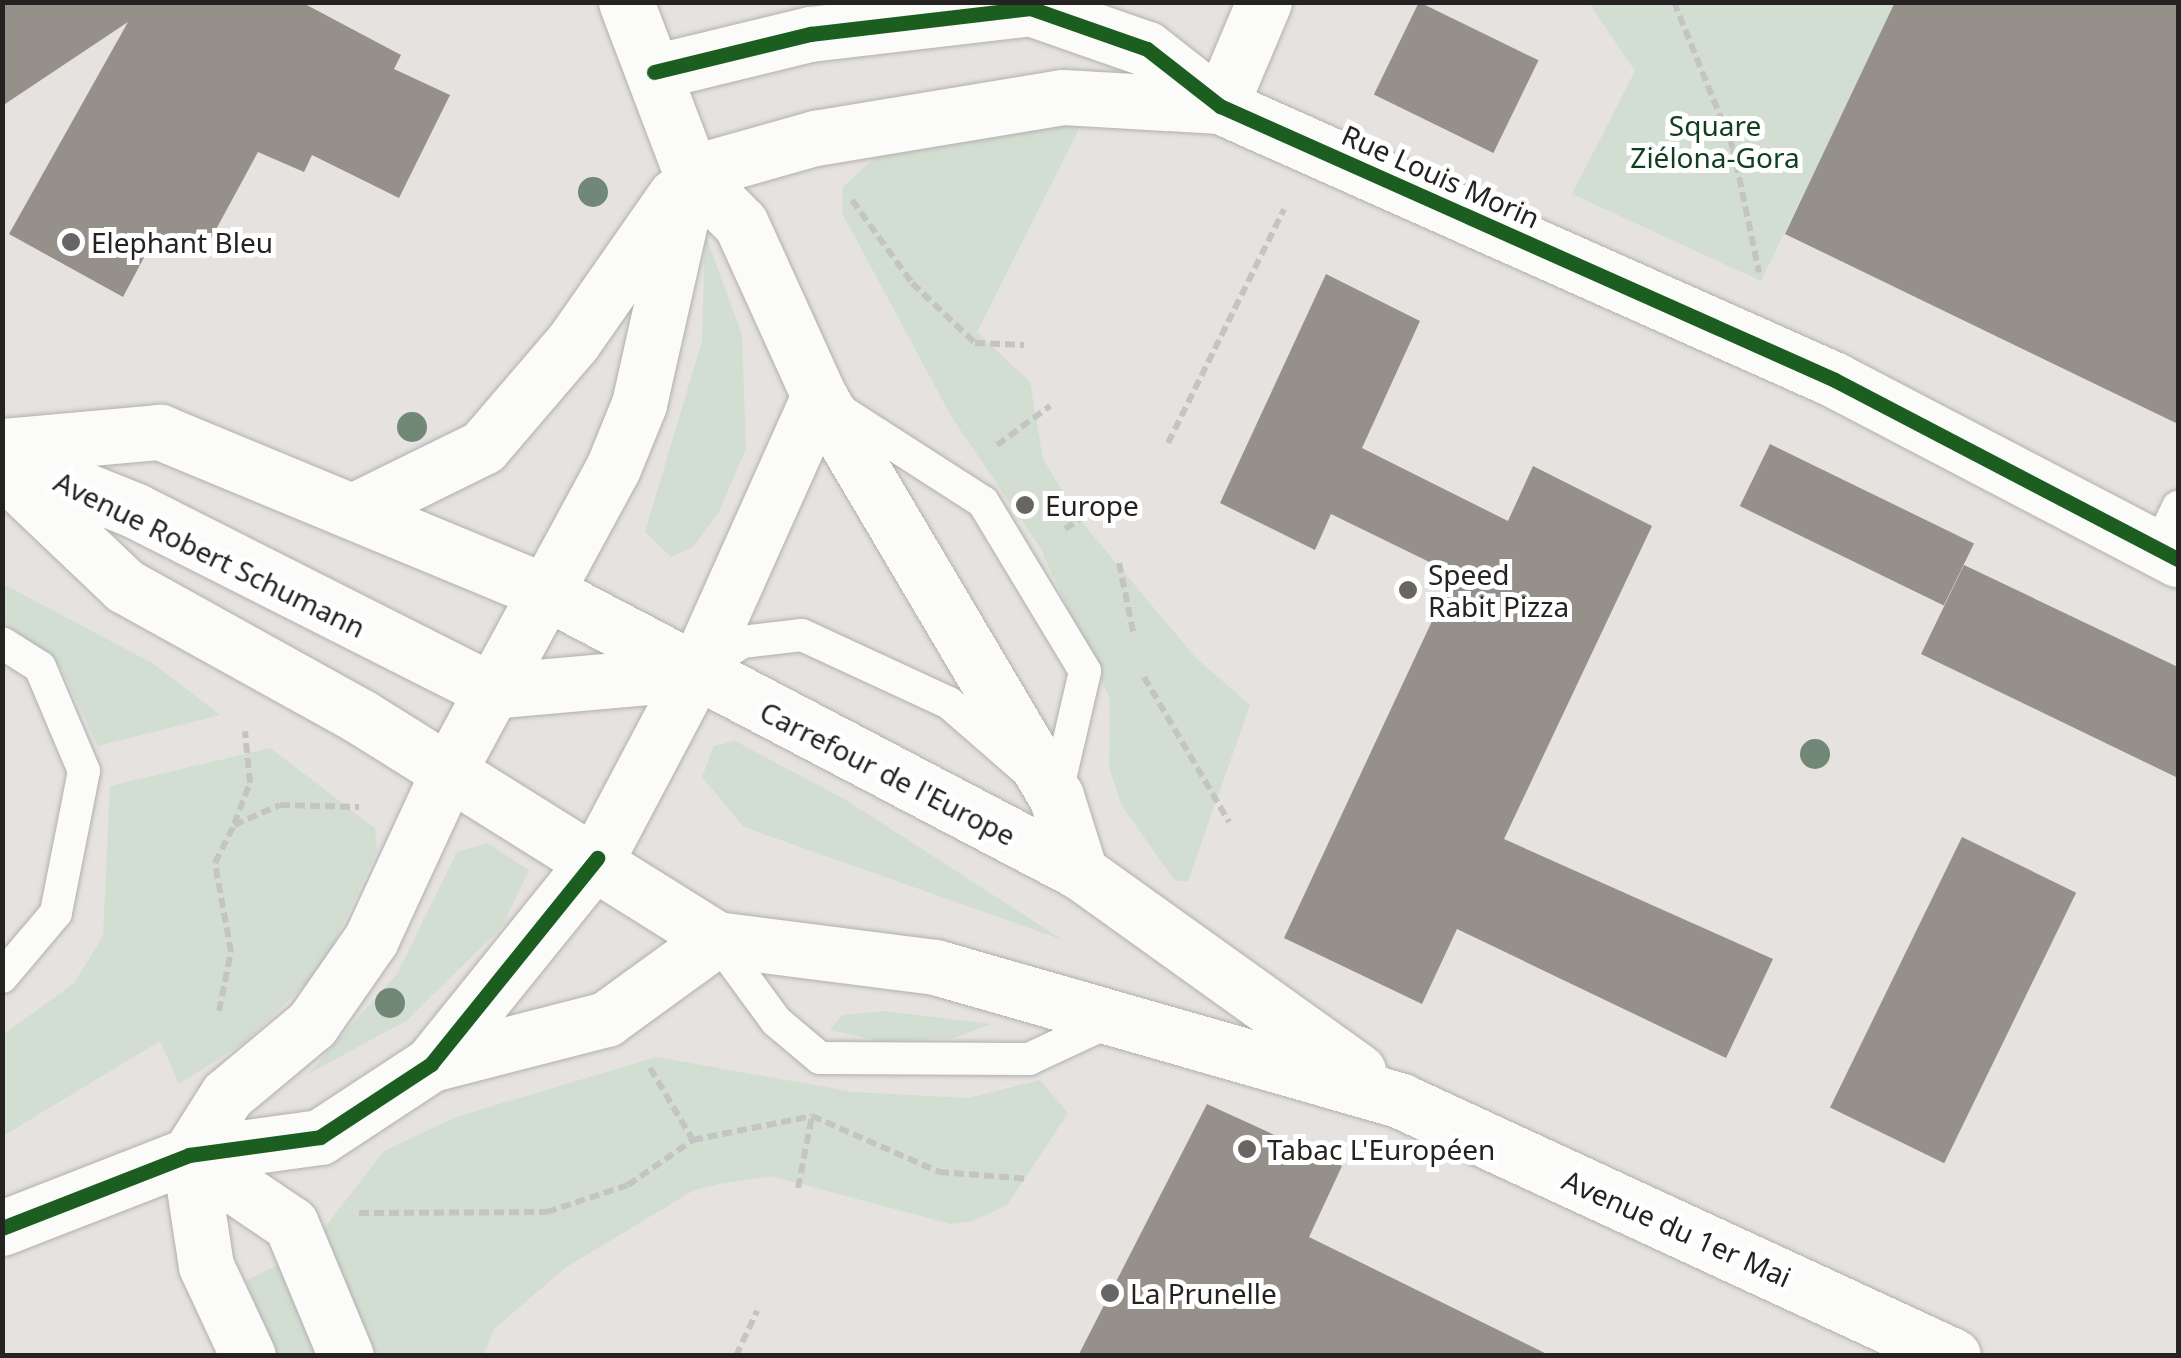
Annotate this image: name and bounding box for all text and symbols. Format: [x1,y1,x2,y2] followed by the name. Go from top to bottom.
[1630,108,1800,174] park label: Square Ziélona-Gora
[1337,117,1545,235] street label: Rue Louis Morin
[91,225,273,259] place label: Elephant Bleu
[60,231,82,253] marker: Elephant Bleu
[49,464,371,644] street label: Avenue Robert Schumann
[1045,488,1139,522] place label: Europe
[1014,494,1036,516] marker: Europe
[1428,557,1569,623] place label: Speed Rabit Pizza
[1397,579,1419,601] marker: Speed Rabit Pizza
[755,694,1021,852] street label: Carrefour de l'Europe
[1267,1132,1495,1166] place label: Tabac L'Européen
[1236,1138,1258,1160] marker: Tabac L'Européen
[1558,1163,1796,1293] street label: Avenue du 1er Mai
[1130,1276,1277,1310] place label: La Prunelle
[1099,1282,1121,1304] marker: La Prunelle

